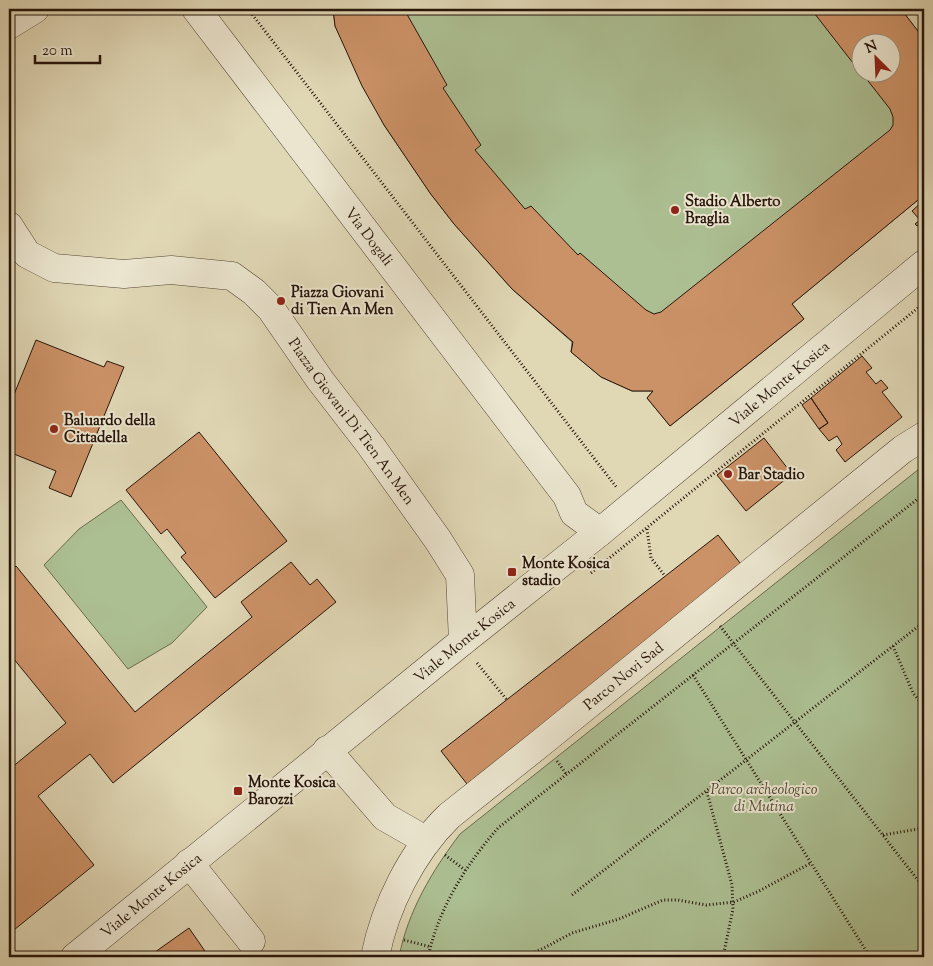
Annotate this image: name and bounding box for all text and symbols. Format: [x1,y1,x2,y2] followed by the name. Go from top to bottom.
[35,32,100,64] scale bar
[850,32,900,82] north arrow
[862,37,881,59] text: N
[42,41,73,62] text: 20 m
[685,192,780,230] place label: Stadio Alberto Braglia
[339,204,397,271] street label: Via Dogali
[669,204,681,216] marker: Stadio Alberto Braglia
[291,283,394,321] place label: Piazza Giovani di Tien An Men
[275,295,287,307] marker: Piazza Giovani di Tien An Men
[282,334,419,510] street label: Piazza Giovani Di Tien An Men
[725,337,835,433] street label: Viale Monte Kosica
[64,411,156,449] place label: Baluardo della Cittadella
[48,423,60,435] marker: Baluardo della Cittadella
[738,465,805,486] place label: Bar Stadio
[722,468,734,480] marker: Bar Stadio
[522,554,610,592] place label: Monte Kosica stadio
[506,566,518,578] marker: Monte Kosica stadio
[410,594,521,689] street label: Viale Monte Kosica
[580,638,669,716] street label: Parco Novi Sad
[248,773,336,811] place label: Monte Kosica Barozzi
[711,780,818,818] park label: Parco archeologico di Mutina
[232,785,244,797] marker: Monte Kosica Barozzi
[97,849,207,944] street label: Viale Monte Kosica

